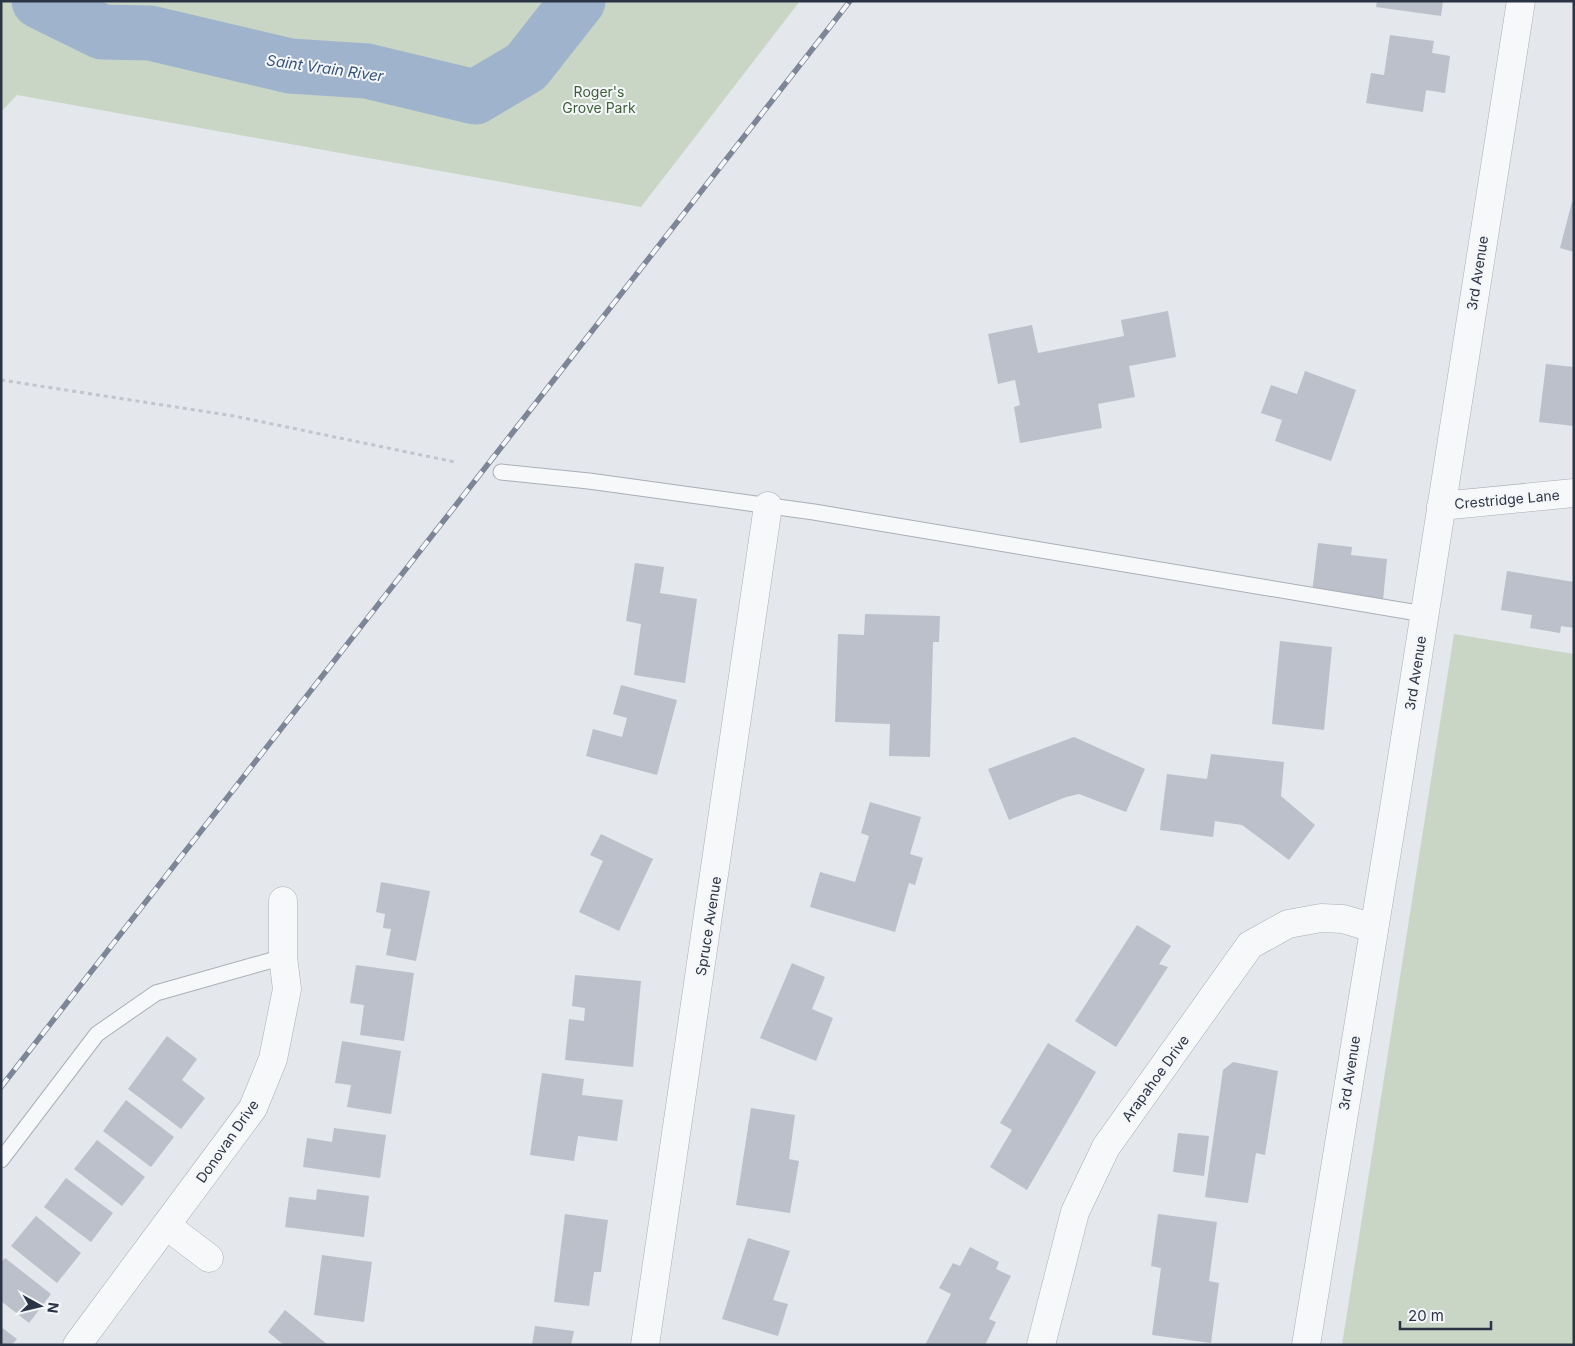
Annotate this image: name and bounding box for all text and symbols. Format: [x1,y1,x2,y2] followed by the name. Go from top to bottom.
[265,50,385,86] water label: Saint Vrain River
[562,83,636,116] park label: Roger's Grove Park
[1463,234,1491,312] street label: 3rd Avenue
[1454,486,1560,512] street label: Crestridge Lane
[1401,634,1429,712] street label: 3rd Avenue
[692,875,724,977] street label: Spruce Avenue
[1118,1031,1192,1125] street label: Arapahoe Drive
[1335,1034,1363,1112] street label: 3rd Avenue
[192,1096,262,1186] street label: Donovan Drive
[15,1281,65,1331] north arrow
[1400,1298,1491,1330] scale bar
[44,1301,63,1314] text: N
[1408,1306,1444,1325] text: 20 m

